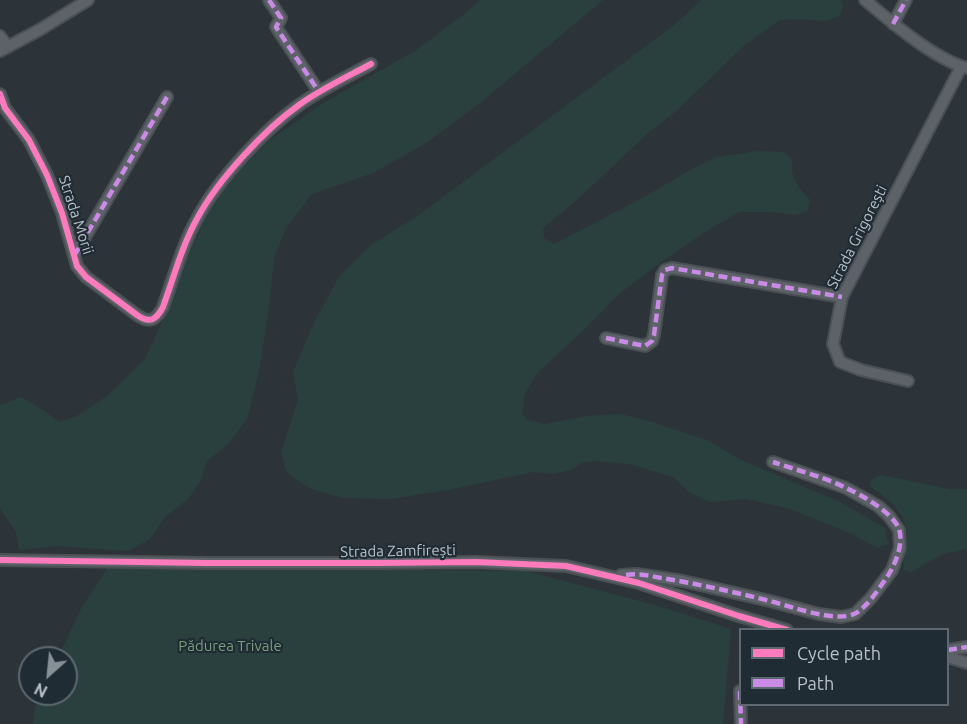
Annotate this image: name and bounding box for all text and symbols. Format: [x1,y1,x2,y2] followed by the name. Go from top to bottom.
[55,173,97,257] street label: Strada Morii
[823,182,891,292] street label: Strada Grigorești
[340,541,456,561] street label: Strada Zamfirești
[739,628,949,706] legend
[178,637,282,655] park label: Pădurea Trivale
[797,643,881,663] text: Cycle path
[18,646,78,706] north arrow
[797,673,834,693] text: Path
[31,680,50,701] text: N

